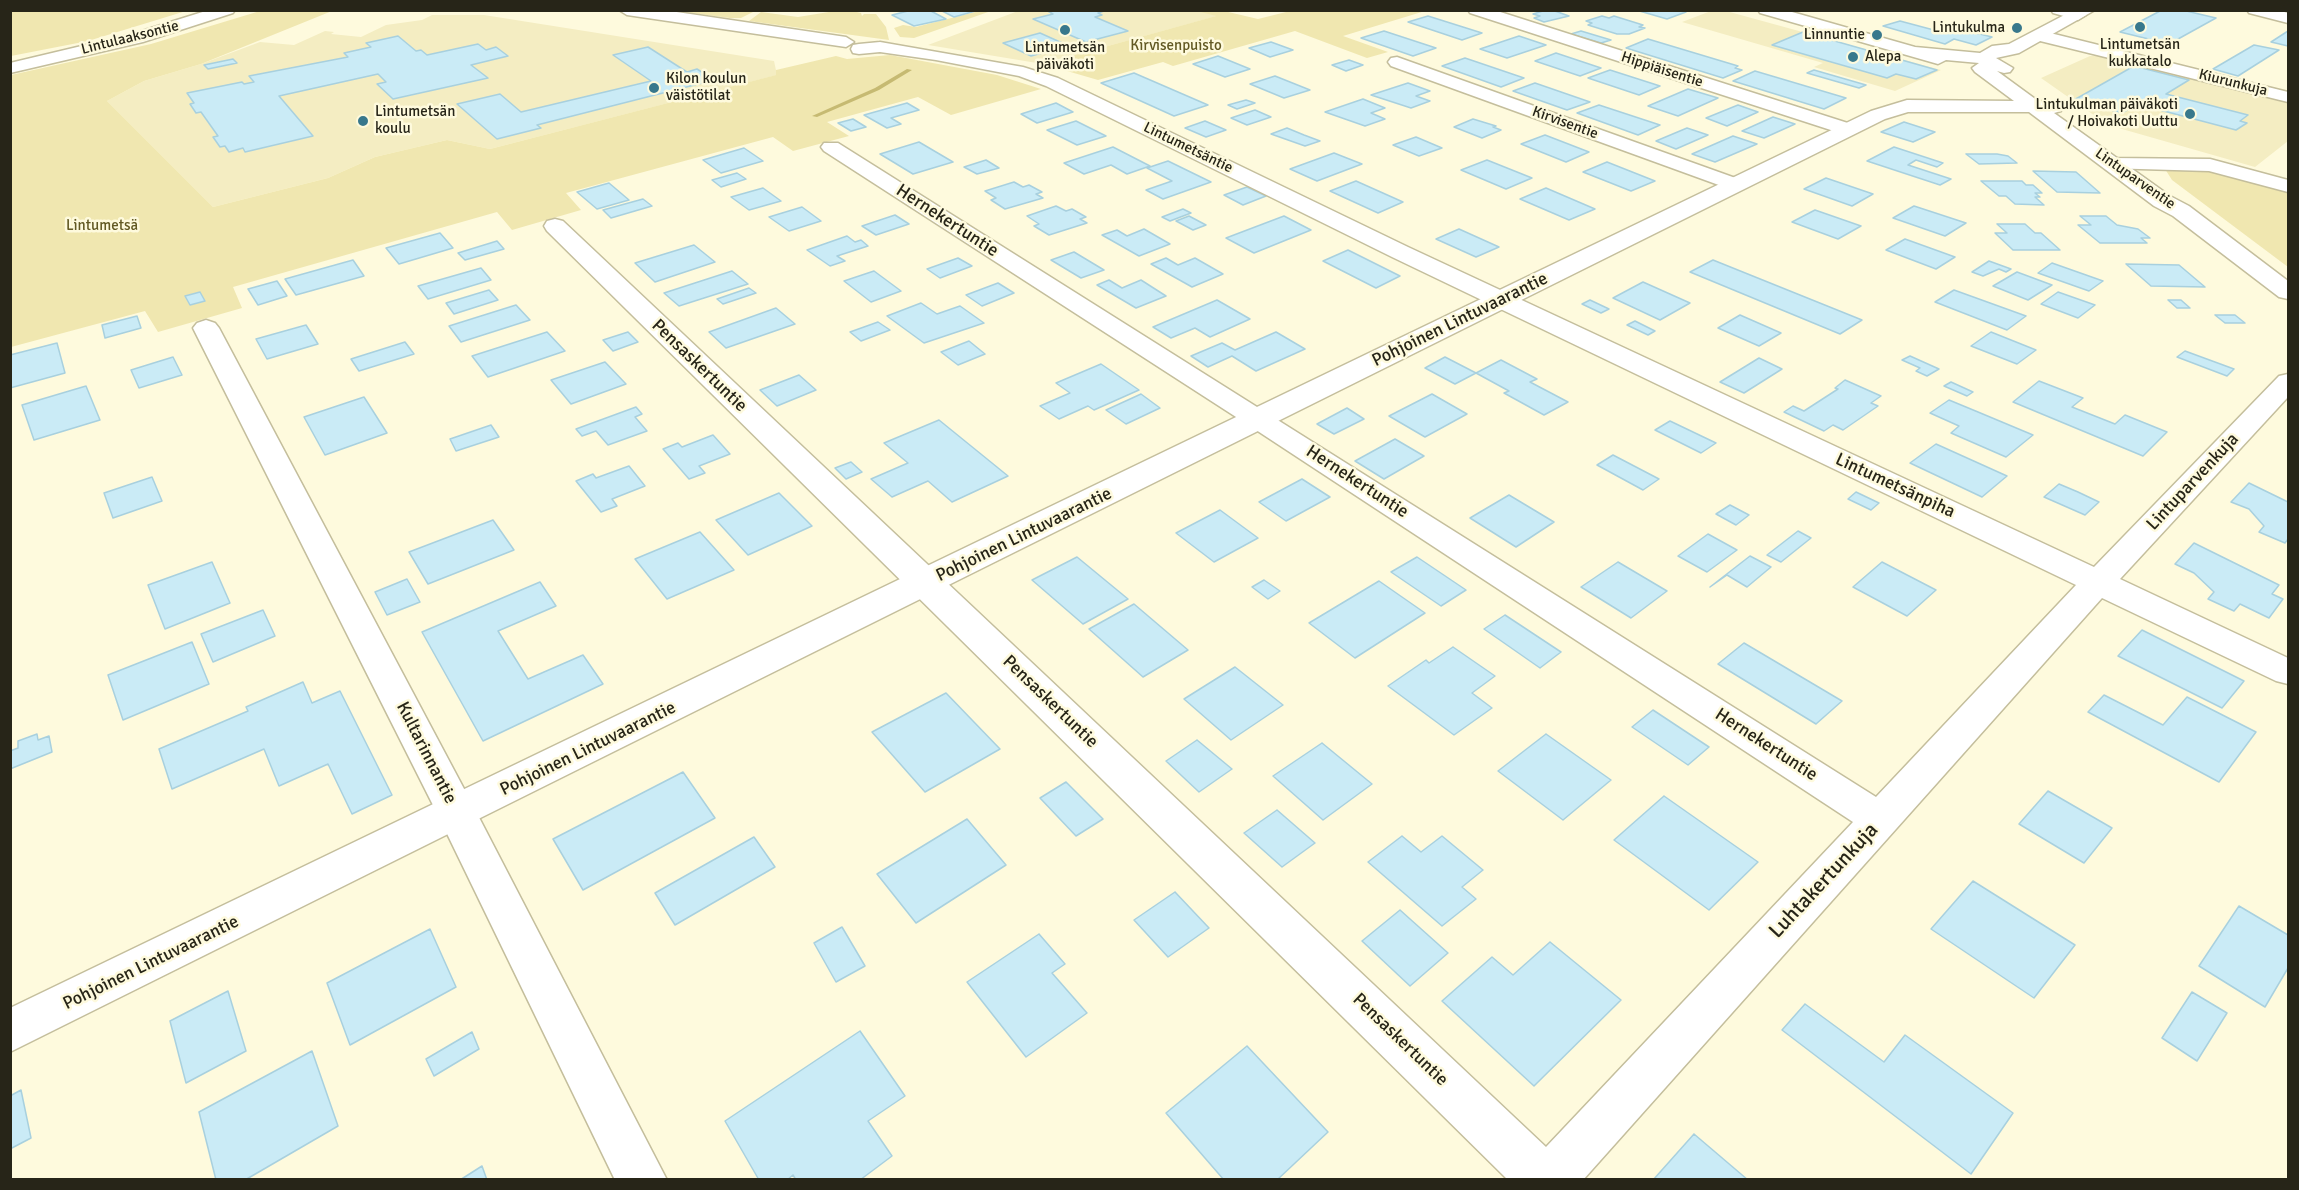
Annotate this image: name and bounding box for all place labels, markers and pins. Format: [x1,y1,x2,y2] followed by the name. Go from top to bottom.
[1932,19,2005,37] place label: Lintukulma
[2133,20,2147,34] marker: Lintumetsän kukkatalo
[2010,21,2024,35] marker: Lintukulma
[1058,23,1072,37] marker: Lintumetsän päiväkoti
[1804,26,1865,44] place label: Linnuntie
[1870,28,1884,42] marker: Linnuntie
[2100,36,2180,71] place label: Lintumetsän kukkatalo
[1025,39,1105,74] place label: Lintumetsän päiväkoti
[1865,48,1901,66] place label: Alepa
[1846,50,1860,64] marker: Alepa
[666,70,746,105] place label: Kilon koulun väistötilat
[647,81,661,95] marker: Kilon koulun väistötilat
[2036,96,2178,131] place label: Lintukulman päiväkoti / Hoivakoti Uuttu
[375,103,455,138] place label: Lintumetsän koulu
[2183,107,2197,121] marker: Lintukulman päiväkoti / Hoivakoti Uuttu
[356,114,370,128] marker: Lintumetsän koulu

